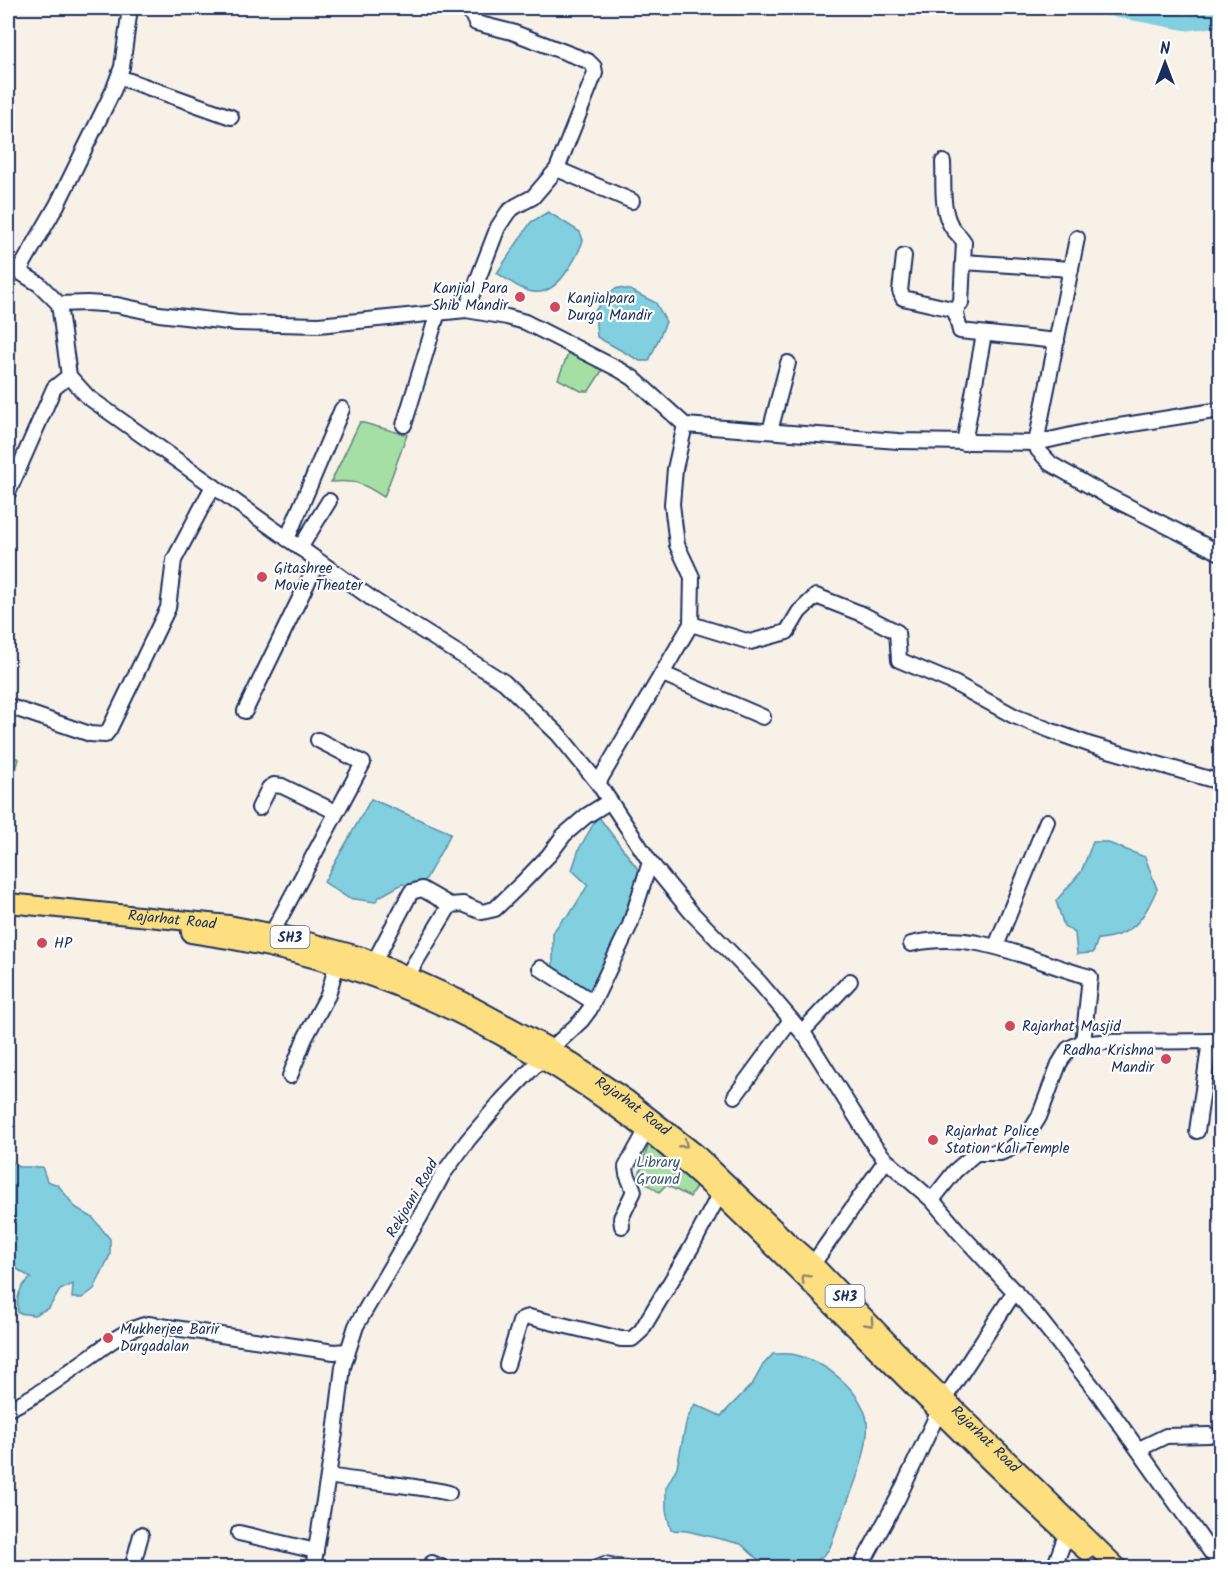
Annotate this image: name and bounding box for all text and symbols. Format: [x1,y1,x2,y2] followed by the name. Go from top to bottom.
[1135,33,1195,93] north arrow
[1160,37,1170,62] text: N
[432,277,509,318] place label: Kanjial Para Shib Mandir
[567,287,653,328] place label: Kanjialpara Durga Mandir
[513,290,527,304] marker: Kanjial Para Shib Mandir
[548,300,562,314] marker: Kanjialpara Durga Mandir
[274,557,364,598] place label: Gitashree Movie Theater
[255,570,269,584] marker: Gitashree Movie Theater
[127,904,218,937] street label: Rajarhat Road
[270,926,310,948] road number: SH3
[54,932,73,956] place label: HP
[35,936,49,950] marker: HP
[1022,1015,1121,1039] place label: Rajarhat Masjid
[1003,1019,1017,1033] marker: Rajarhat Masjid
[1063,1039,1155,1080] place label: Radha Krishna Mandir
[1159,1052,1173,1066] marker: Radha Krishna Mandir
[590,1071,676,1143] street label: Rajarhat Road
[945,1120,1070,1161] place label: Rajarhat Police Station Kali Temple
[926,1133,940,1147] marker: Rajarhat Police Station Kali Temple
[677,1137,688,1148] one-way arrow
[636,1151,681,1192] park label: Library Ground
[381,1154,445,1243] street label: Rekjoani Road
[801,1274,812,1285] one-way arrow
[826,1285,864,1307] road number: SH3
[863,1316,874,1326] one-way arrow
[120,1318,220,1359] place label: Mukherjee Barir Durgadalan
[101,1331,115,1345] marker: Mukherjee Barir Durgadalan
[945,1400,1025,1480] street label: Rajarhat Road

